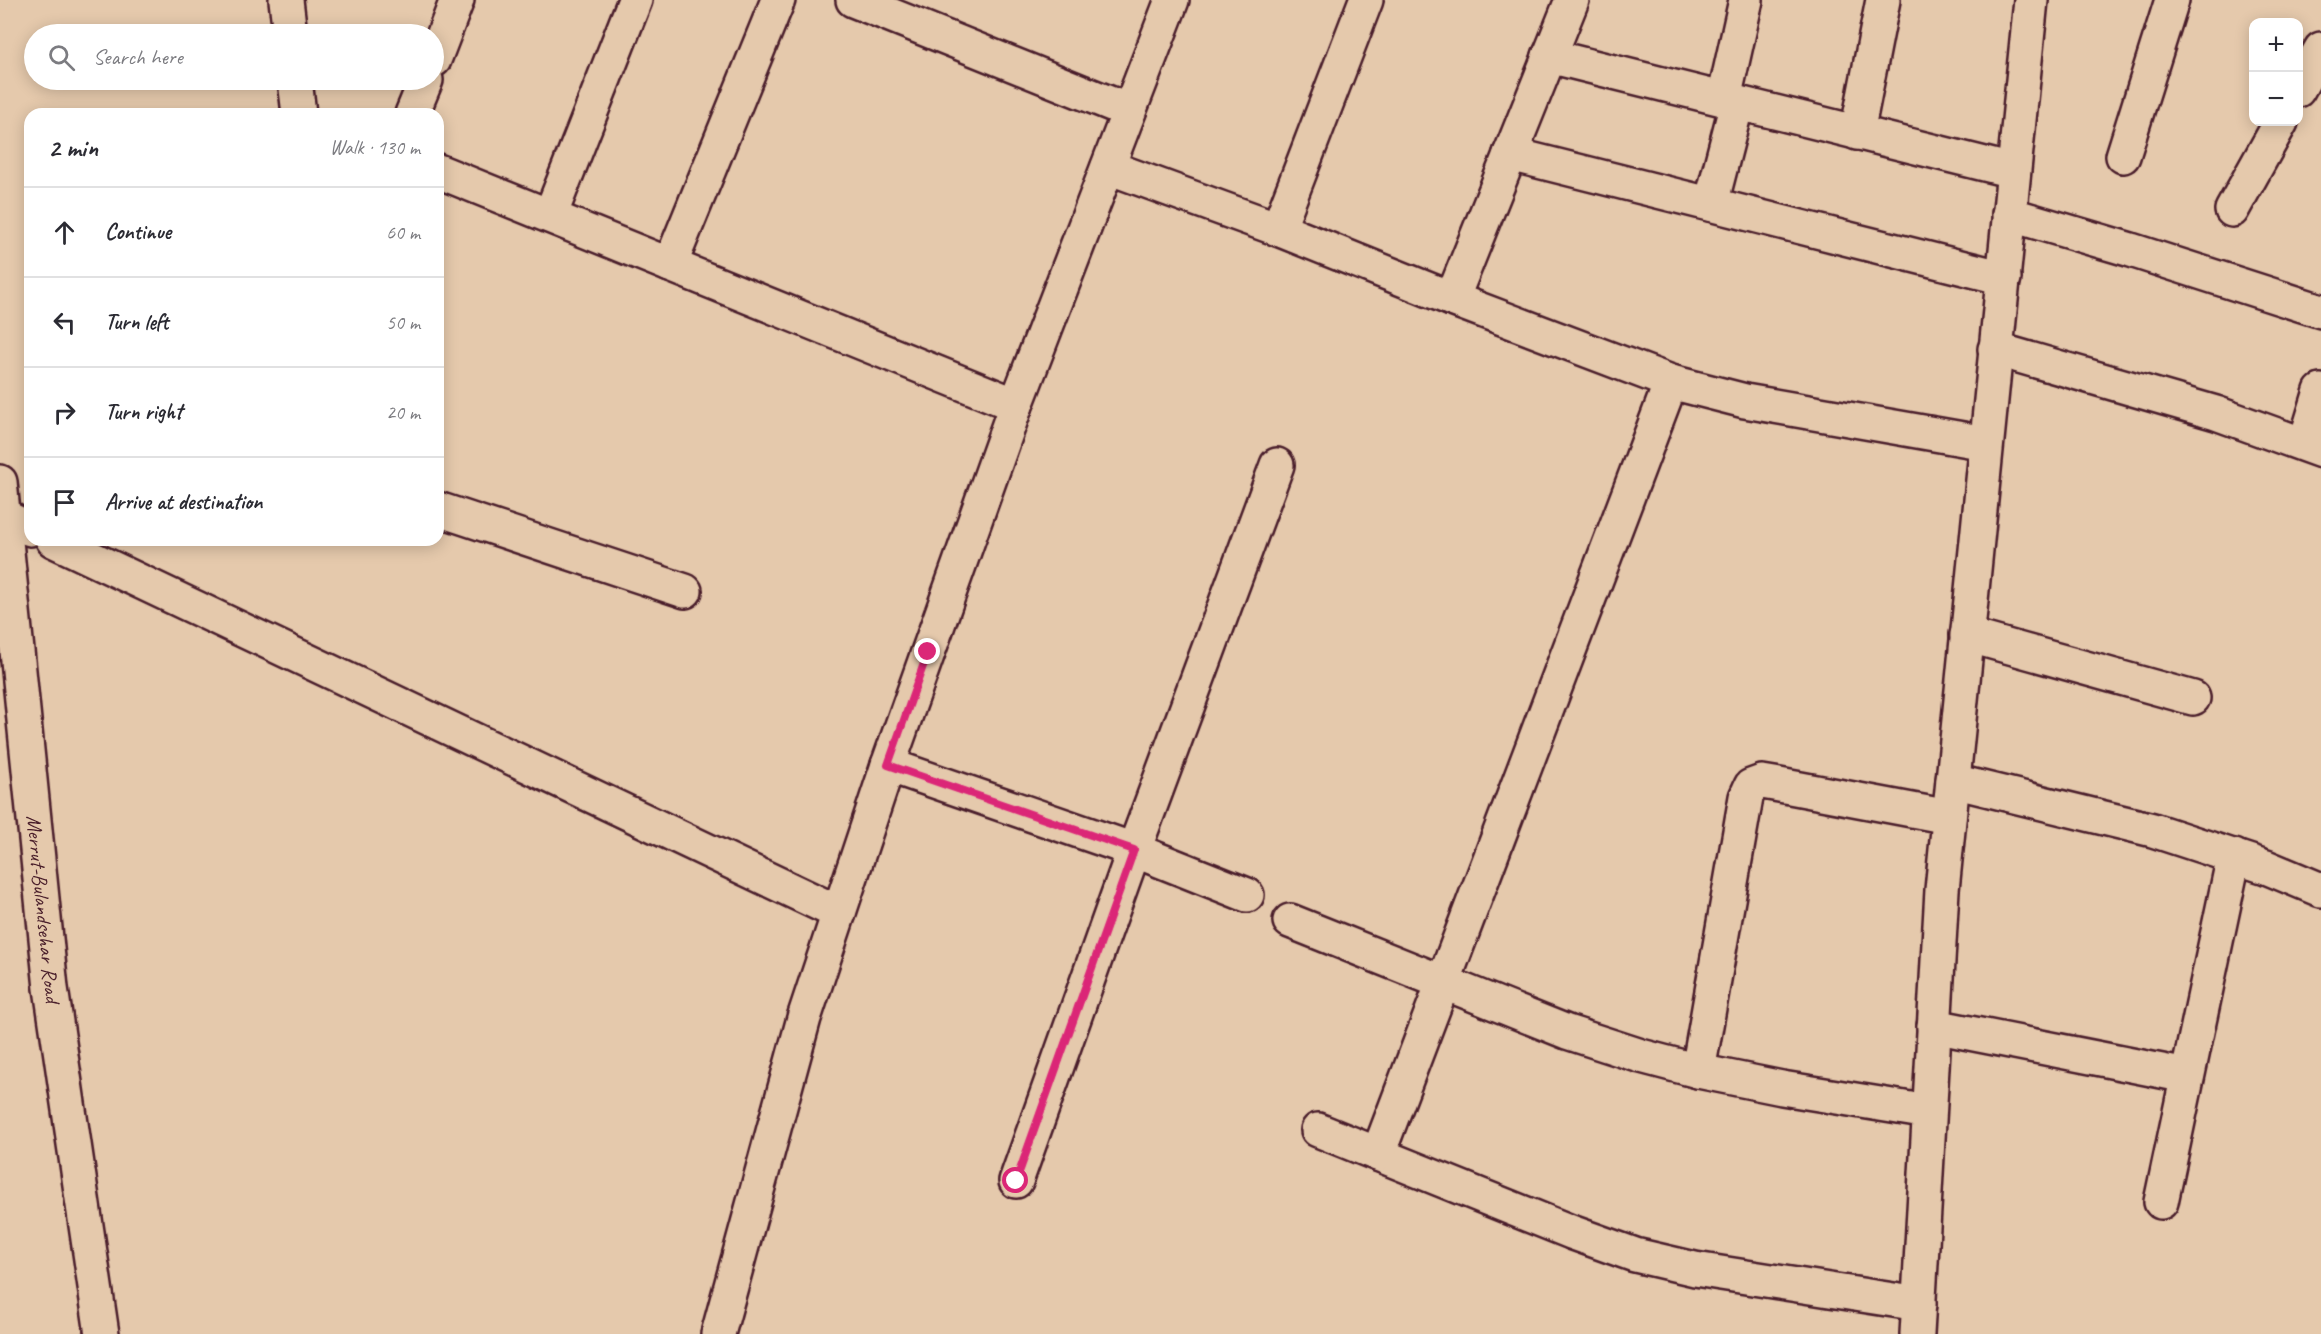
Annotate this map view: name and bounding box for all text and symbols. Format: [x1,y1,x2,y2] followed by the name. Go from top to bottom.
[2249,18,2303,126] map controls
[2249,18,2303,72] button: +
[24,24,444,90] search box
[45,41,78,74] icon: search
[93,43,183,71] text: Search here
[2249,72,2303,126] button: −
[48,131,98,164] text: 2 min
[330,135,420,160] text: Walk · 130 m
[48,216,81,249] icon: ahead
[105,218,171,246] text: Continue
[386,220,420,245] text: 60 m
[48,306,81,339] icon: left
[105,308,169,336] text: Turn left
[386,310,420,335] text: 50 m
[48,396,81,429] icon: right
[105,398,182,426] text: Turn right
[386,400,420,425] text: 20 m
[48,486,81,519] icon: arrive
[105,488,262,516] text: Arrive at destination
[914,638,940,664] route end
[21,814,67,1008] street label: Merrut-Bulandsehar Road
[1002,1167,1028,1193] route start

